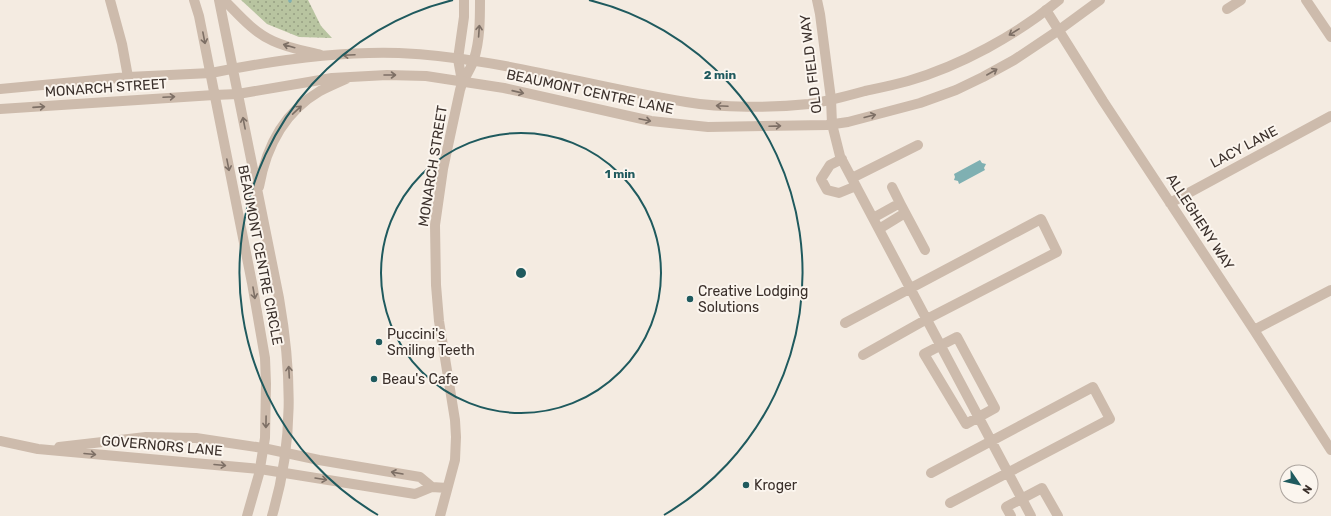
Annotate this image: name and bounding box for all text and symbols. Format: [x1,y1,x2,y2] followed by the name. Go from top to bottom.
[796,13,826,115] street label: OLD FIELD WAY
[475,25,482,38] one-way arrow
[1009,28,1020,36] one-way arrow
[200,31,208,44] one-way arrow
[282,42,295,49] one-way arrow
[343,51,356,58] one-way arrow
[505,66,675,118] street label: BEAUMONT CENTRE LANE
[704,68,737,82] text: 2 min
[986,68,998,76] one-way arrow
[383,71,396,79] one-way arrow
[44,75,168,101] street label: MONARCH STREET
[512,88,525,96] one-way arrow
[162,94,175,101] one-way arrow
[716,102,729,109] one-way arrow
[32,103,45,110] one-way arrow
[415,104,451,228] street label: MONARCH STREET
[292,105,302,115] one-way arrow
[863,112,876,119] one-way arrow
[638,116,651,124] one-way arrow
[239,117,247,130] one-way arrow
[768,122,781,130] one-way arrow
[1207,122,1281,172] street label: LACY LANE
[225,159,233,172] one-way arrow
[234,164,286,346] street label: BEAUMONT CENTRE CIRCLE
[605,167,636,181] text: 1 min
[1163,171,1237,273] street label: ALLEGHENY WAY
[514,266,528,280] centre of rings
[698,283,808,316] place label: Creative Lodging Solutions
[250,286,258,299] one-way arrow
[685,294,695,304] marker: Creative Lodging Solutions
[387,326,475,359] place label: Puccini's Smiling Teeth
[374,337,384,347] marker: Puccini's Smiling Teeth
[285,366,293,379] one-way arrow
[382,371,459,388] place label: Beau's Cafe
[369,374,379,384] marker: Beau's Cafe
[262,415,269,428] one-way arrow
[101,432,223,460] street label: GOVERNORS LANE
[83,450,96,458] one-way arrow
[213,462,226,469] one-way arrow
[1279,464,1319,504] north arrow
[391,468,404,476] one-way arrow
[315,475,328,483] one-way arrow
[754,477,798,494] place label: Kroger
[741,480,751,490] marker: Kroger
[1299,482,1314,496] text: N

